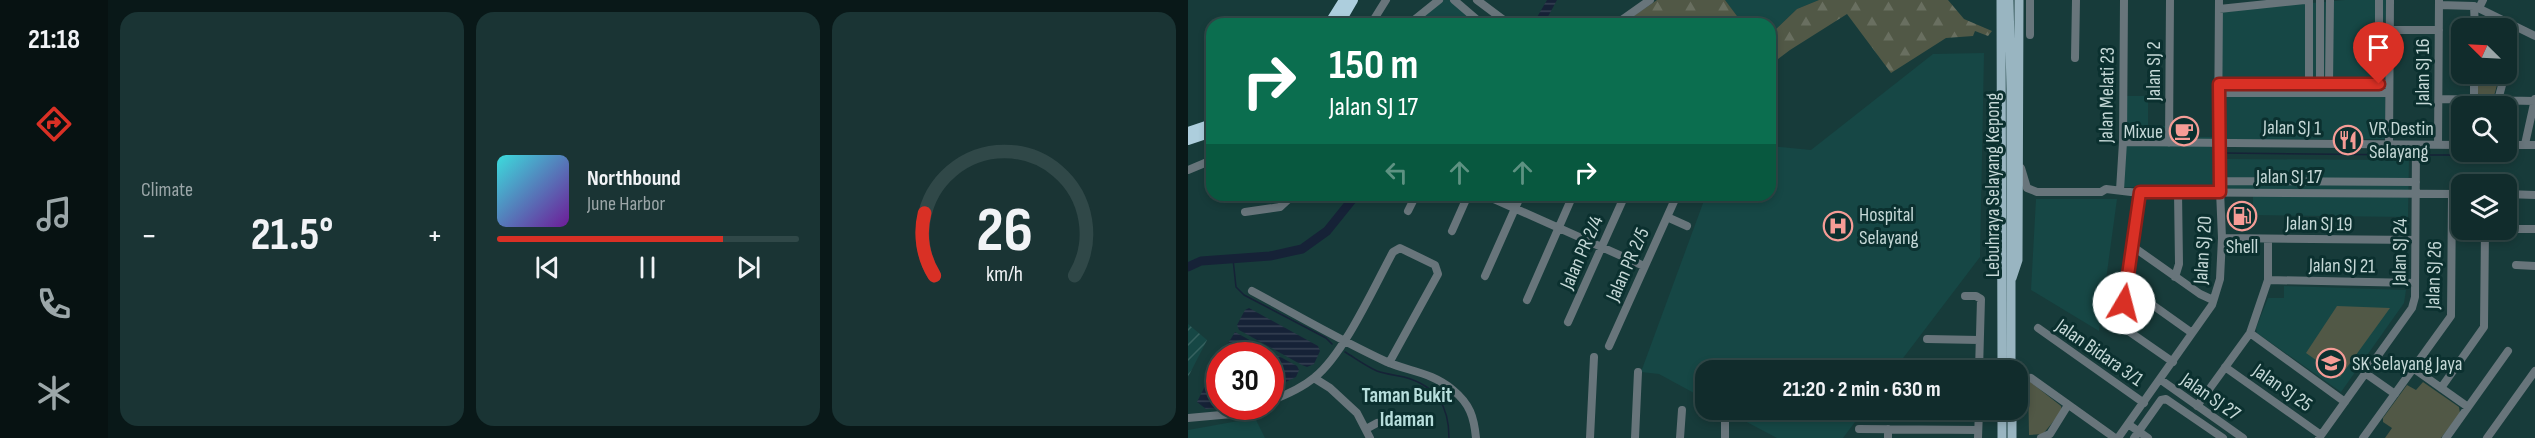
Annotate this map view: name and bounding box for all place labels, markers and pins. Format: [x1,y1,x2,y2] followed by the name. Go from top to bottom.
[2353,22,2404,84] pin
[2168,115,2200,147] cafe icon: Mixue
[2369,117,2434,164] place label: VR Destin Selayang
[2124,120,2163,144] place label: Mixue
[2332,124,2364,156] restaurant icon: VR Destin Selayang
[2226,200,2258,232] fuel station icon: Shell
[1859,203,1919,250] place label: Hospital Selayang
[1822,210,1854,242] hospital icon: Hospital Selayang
[2226,235,2258,259] place label: Shell
[2315,347,2347,379] school or university icon: SK Selayang Jaya
[2352,352,2462,376] place label: SK Selayang Jaya

